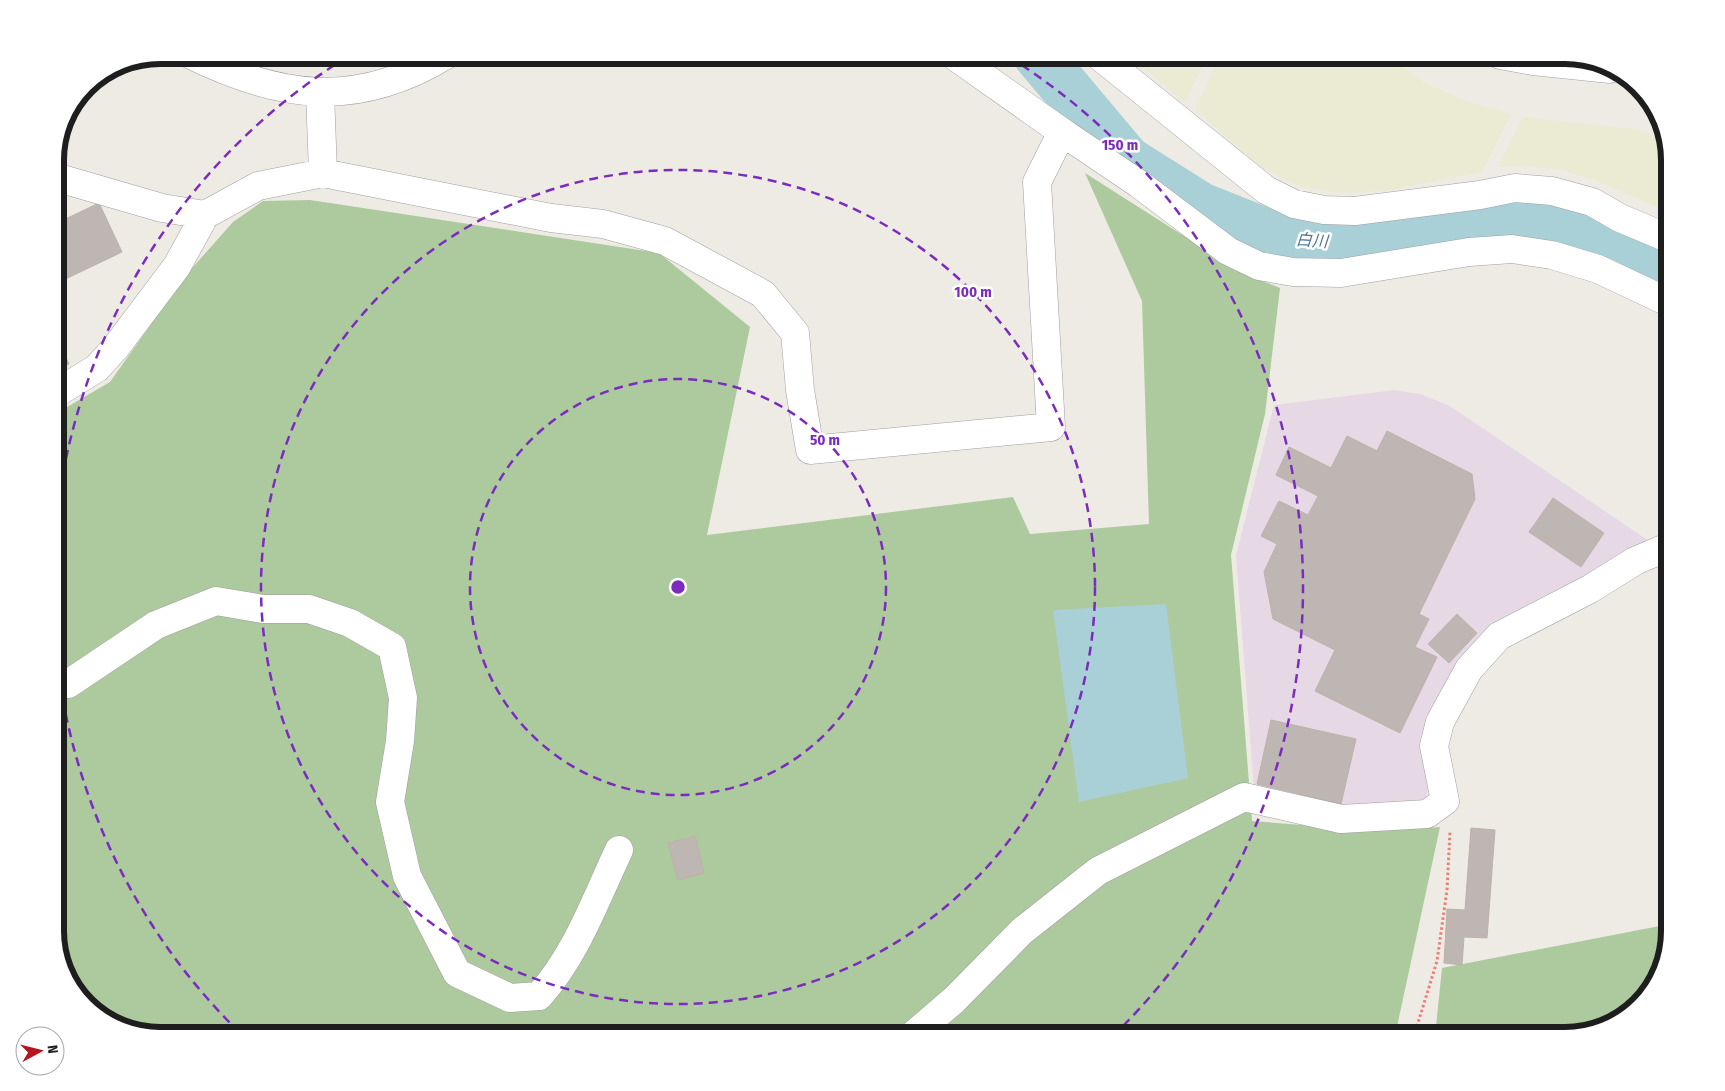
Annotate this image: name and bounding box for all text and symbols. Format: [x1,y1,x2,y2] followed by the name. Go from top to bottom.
[1102,136,1138,154] text: 150 m
[1295,230,1331,251] water label: 白川
[954,283,992,301] text: 100 m
[810,431,840,449] text: 50 m
[669,578,687,596] centre of rings
[15,1026,65,1076] north arrow
[43,1044,61,1055] text: N

